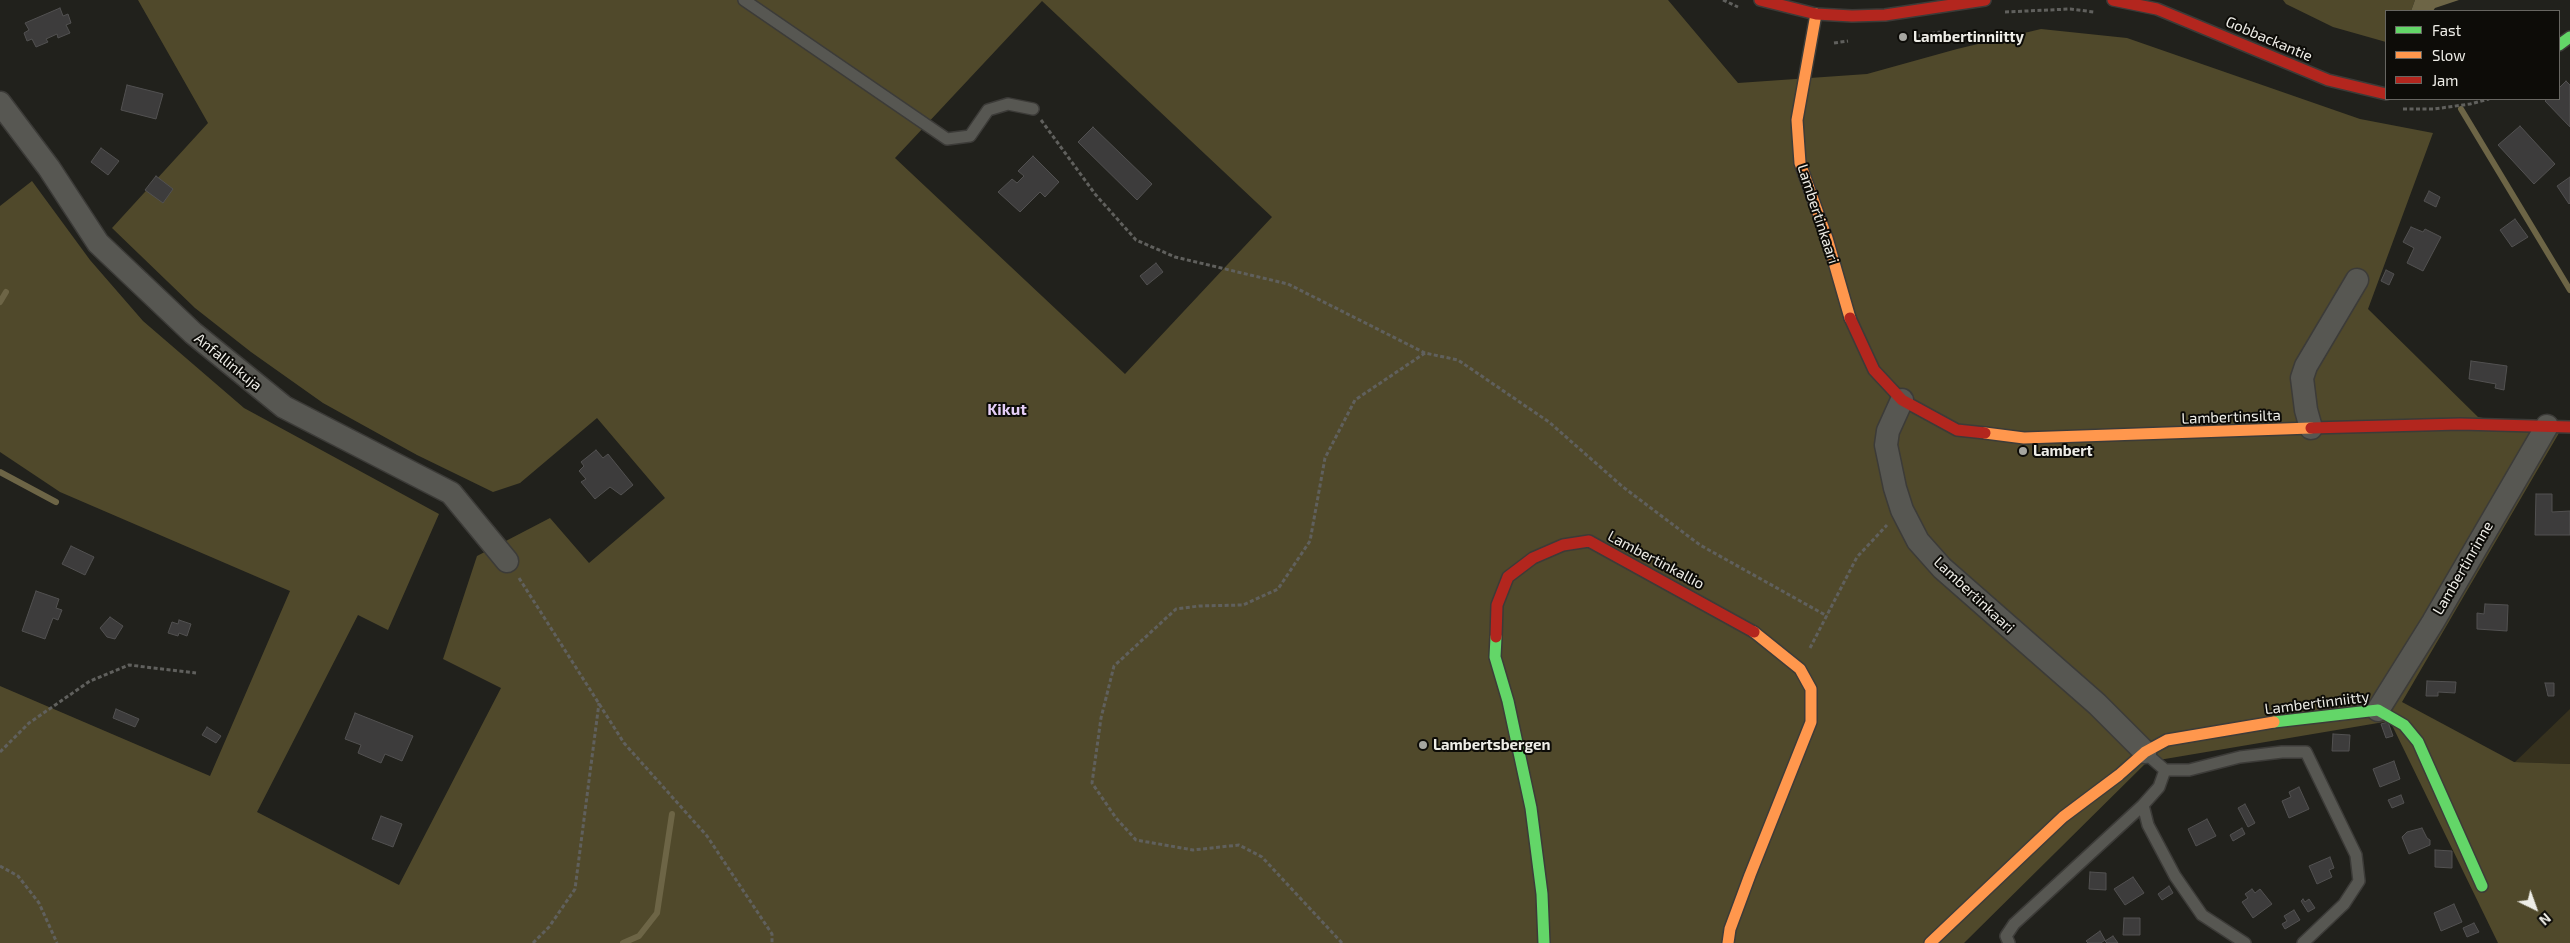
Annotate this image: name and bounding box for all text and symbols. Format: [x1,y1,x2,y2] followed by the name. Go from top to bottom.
[2385,10,2560,100] legend
[2223,13,2315,65] street label: Gobbackantie
[2432,21,2461,39] text: Fast
[1913,28,2024,46] place label: Lambertinniitty
[1897,31,1909,43] marker: Lambertinniitty
[2432,46,2466,64] text: Slow
[2432,71,2458,89] text: Jam
[1793,162,1843,266] street label: Lambertinkaari
[191,329,265,395] street label: Anfallinkuja
[987,400,1027,420] district label: Kikut
[2181,406,2281,428] street label: Lambertinsilta
[2033,442,2093,460] place label: Lambert
[2017,445,2029,457] marker: Lambert
[2429,518,2497,618] street label: Lambertinrinne
[1605,527,1707,593] street label: Lambertinkallio
[1930,553,2018,637] street label: Lambertinkaari
[2264,688,2370,718] street label: Lambertinniitty
[1433,736,1551,754] place label: Lambertsbergen
[1417,739,1429,751] marker: Lambertsbergen
[2510,883,2560,933] north arrow
[2536,910,2555,929] text: N

